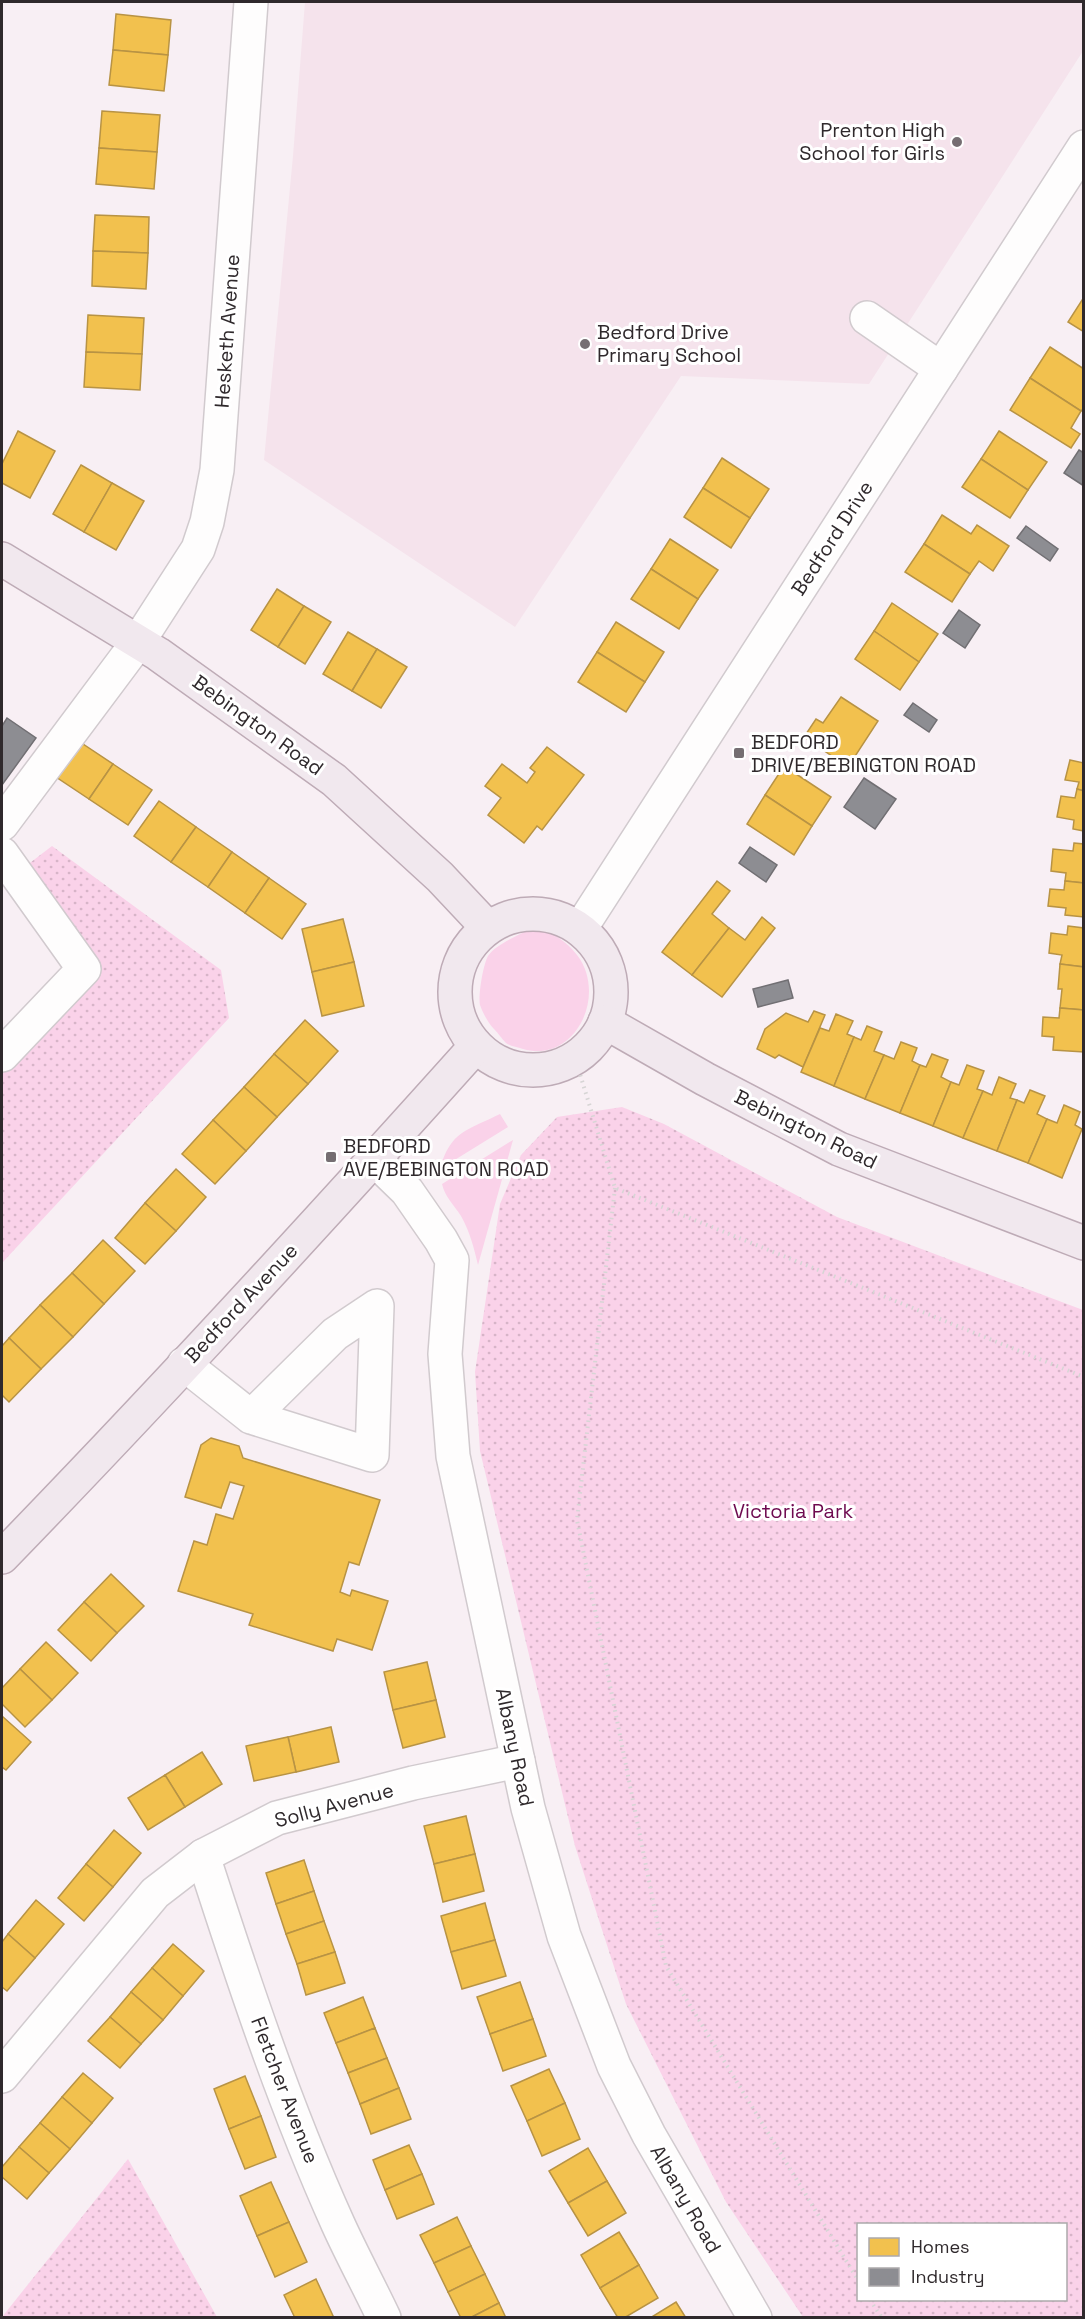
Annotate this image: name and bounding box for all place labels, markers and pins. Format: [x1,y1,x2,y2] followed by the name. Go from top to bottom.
[799,117,945,166] place label: Prenton High School for Girls
[950,135,964,149] marker: Prenton High School for Girls
[597,319,741,368] place label: Bedford Drive Primary School
[578,337,592,351] marker: Bedford Drive Primary School
[751,729,976,778] place label: BEDFORD DRIVE/BEBINGTON ROAD
[732,746,746,760] marker: BEDFORD DRIVE/BEBINGTON ROAD
[343,1133,549,1182] place label: BEDFORD AVE/BEBINGTON ROAD
[324,1150,338,1164] marker: BEDFORD AVE/BEBINGTON ROAD

